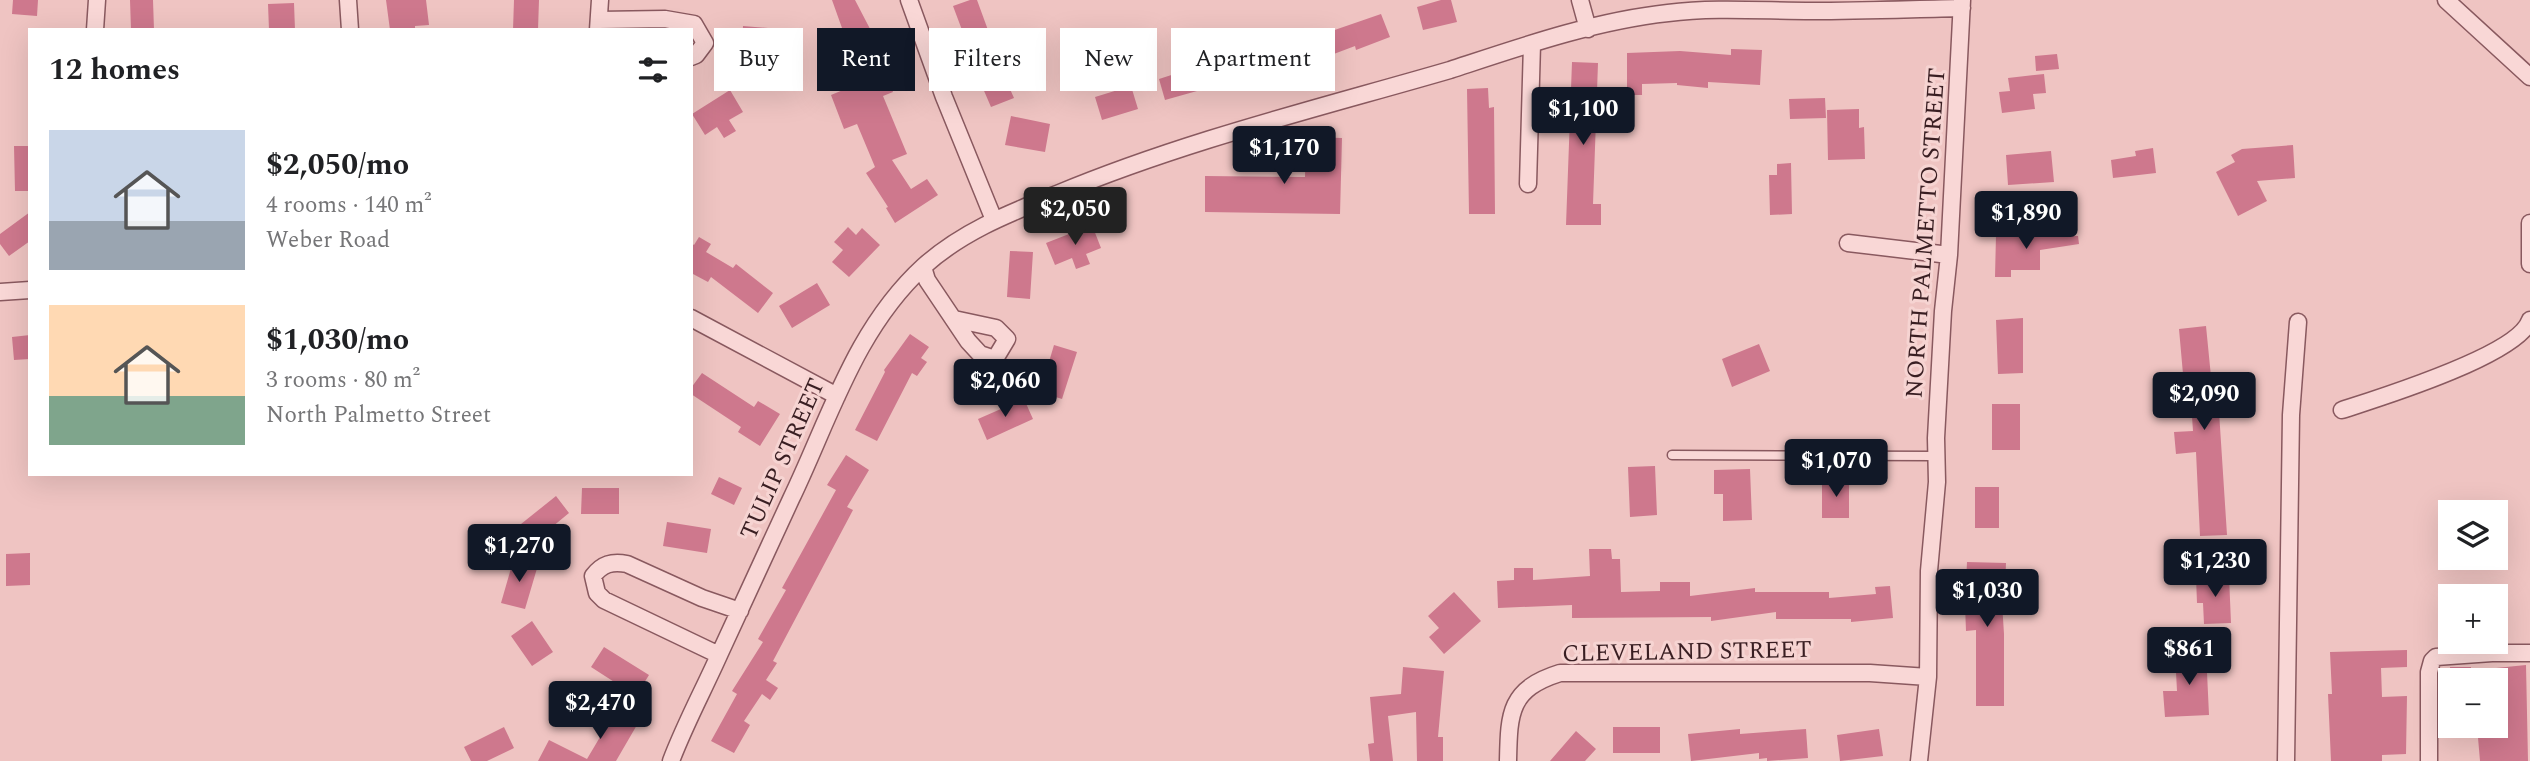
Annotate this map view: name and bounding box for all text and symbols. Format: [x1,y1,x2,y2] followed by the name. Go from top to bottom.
[714,28,803,91] chip: Buy
[817,28,915,91] chip: Rent
[929,28,1046,91] chip: Filters
[1060,28,1157,91] chip: New
[1171,28,1335,91] chip: Apartment
[49,47,180,93] text: 12 homes
[634,51,672,89] icon: filters
[1896,67,1956,399] street label: NORTH PALMETTO STREET
[1526,88,1640,147] pin: $1,100
[1548,92,1618,127] text: $1,100
[1227,127,1341,186] pin: $1,170
[1249,131,1319,166] text: $1,170
[266,142,409,188] text: $2,050/mo
[105,158,189,242] icon: home
[266,188,432,223] text: 4 rooms · 140 m²
[1018,188,1132,247] pin: $2,050
[1969,191,2083,251] pin: $1,890
[1040,192,1110,227] text: $2,050
[1991,196,2061,231] text: $1,890
[266,223,390,258] text: Weber Road
[266,317,409,363] text: $1,030/mo
[105,333,189,417] icon: home
[948,360,1062,419] pin: $2,060
[266,363,420,398] text: 3 rooms · 80 m²
[970,364,1040,399] text: $2,060
[731,372,835,546] street label: TULIP STREET
[2147,372,2261,432] pin: $2,090
[2169,377,2239,412] text: $2,090
[266,398,491,433] text: North Palmetto Street
[1779,440,1893,499] pin: $1,070
[1801,444,1871,479] text: $1,070
[2438,500,2508,738] map controls
[2438,500,2508,570] button: layers
[462,524,576,584] pin: $1,270
[484,529,554,564] text: $1,270
[2158,540,2272,599] pin: $1,230
[2180,544,2250,579] text: $1,230
[1930,570,2044,629] pin: $1,030
[1952,574,2022,609] text: $1,030
[2438,584,2508,654] button: +
[2148,628,2230,687] pin: $861
[1562,632,1812,672] street label: CLEVELAND STREET
[2163,632,2215,667] text: $861
[2438,668,2508,738] button: −
[543,682,657,741] pin: $2,470
[565,686,635,721] text: $2,470

